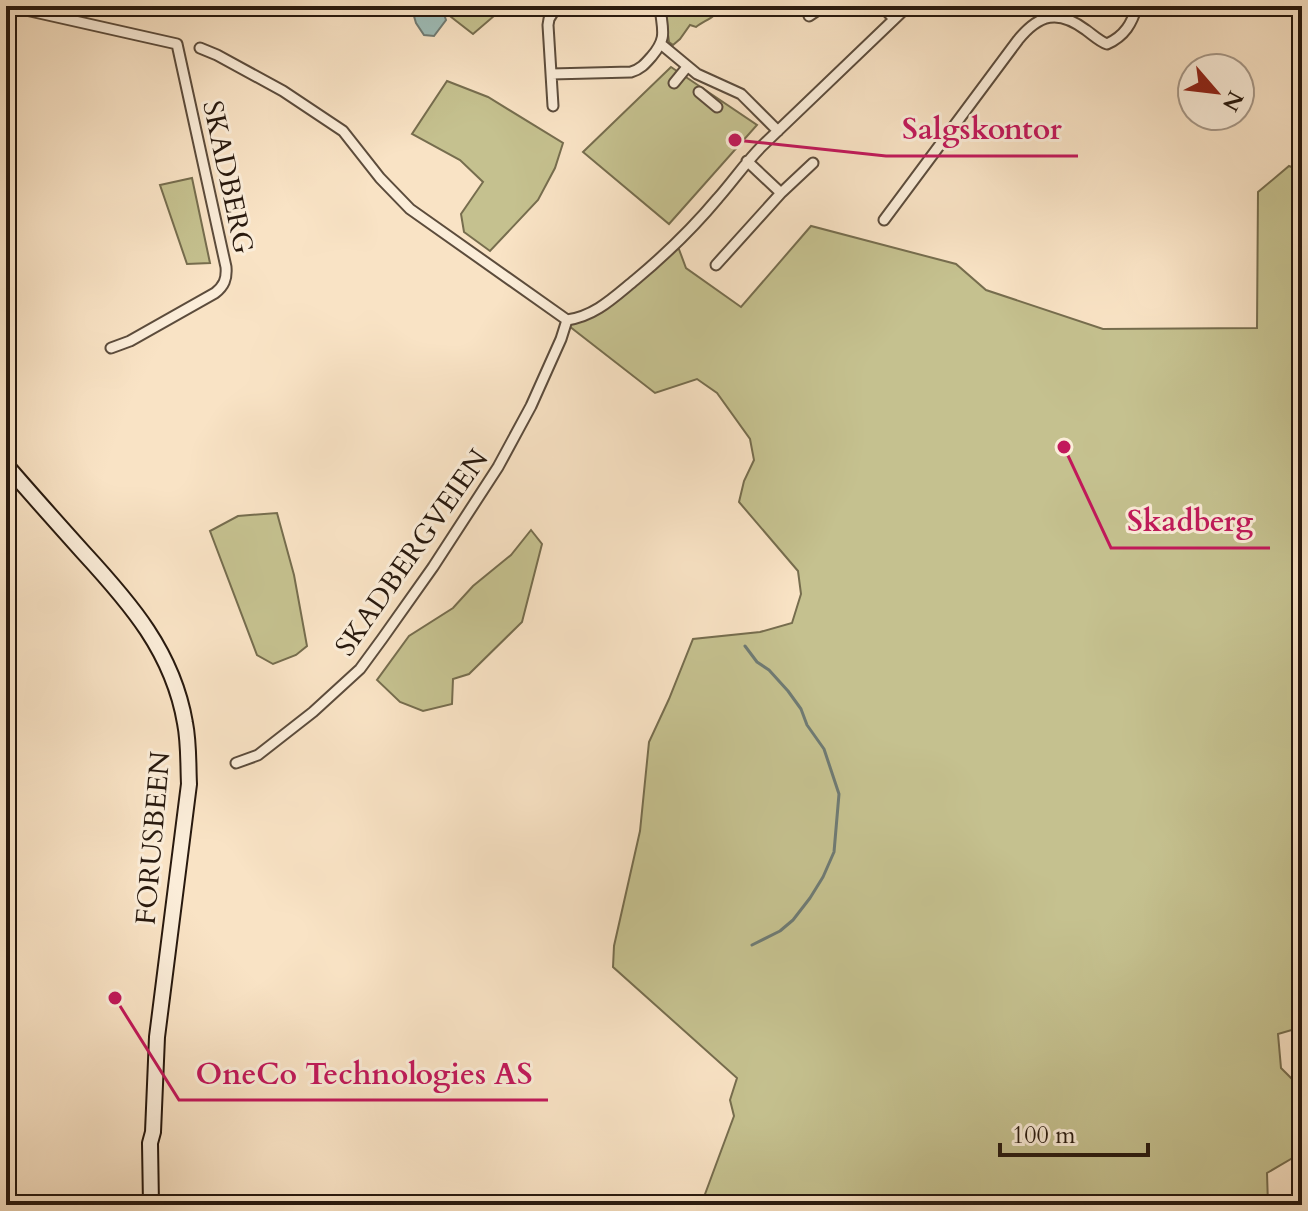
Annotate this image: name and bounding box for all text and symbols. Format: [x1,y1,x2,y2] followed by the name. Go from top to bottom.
[1176,52,1256,132] north arrow
[1215,85,1251,116] text: N
[193,97,263,257] street label: SKADBERG
[886,102,1078,156] callout: Salgskontor
[902,109,1063,150] text: Salgskontor
[326,442,497,663] street label: SKADBERGVEIEN
[1111,494,1270,548] callout: Skadberg
[1127,501,1253,542] text: Skadberg
[126,750,180,926] street label: FORUSBEEN
[179,1046,548,1100] callout: OneCo Technologies AS
[195,1054,533,1095] text: OneCo Technologies AS
[1000,1107,1148,1157] scale bar
[1012,1119,1076,1152] text: 100 m

